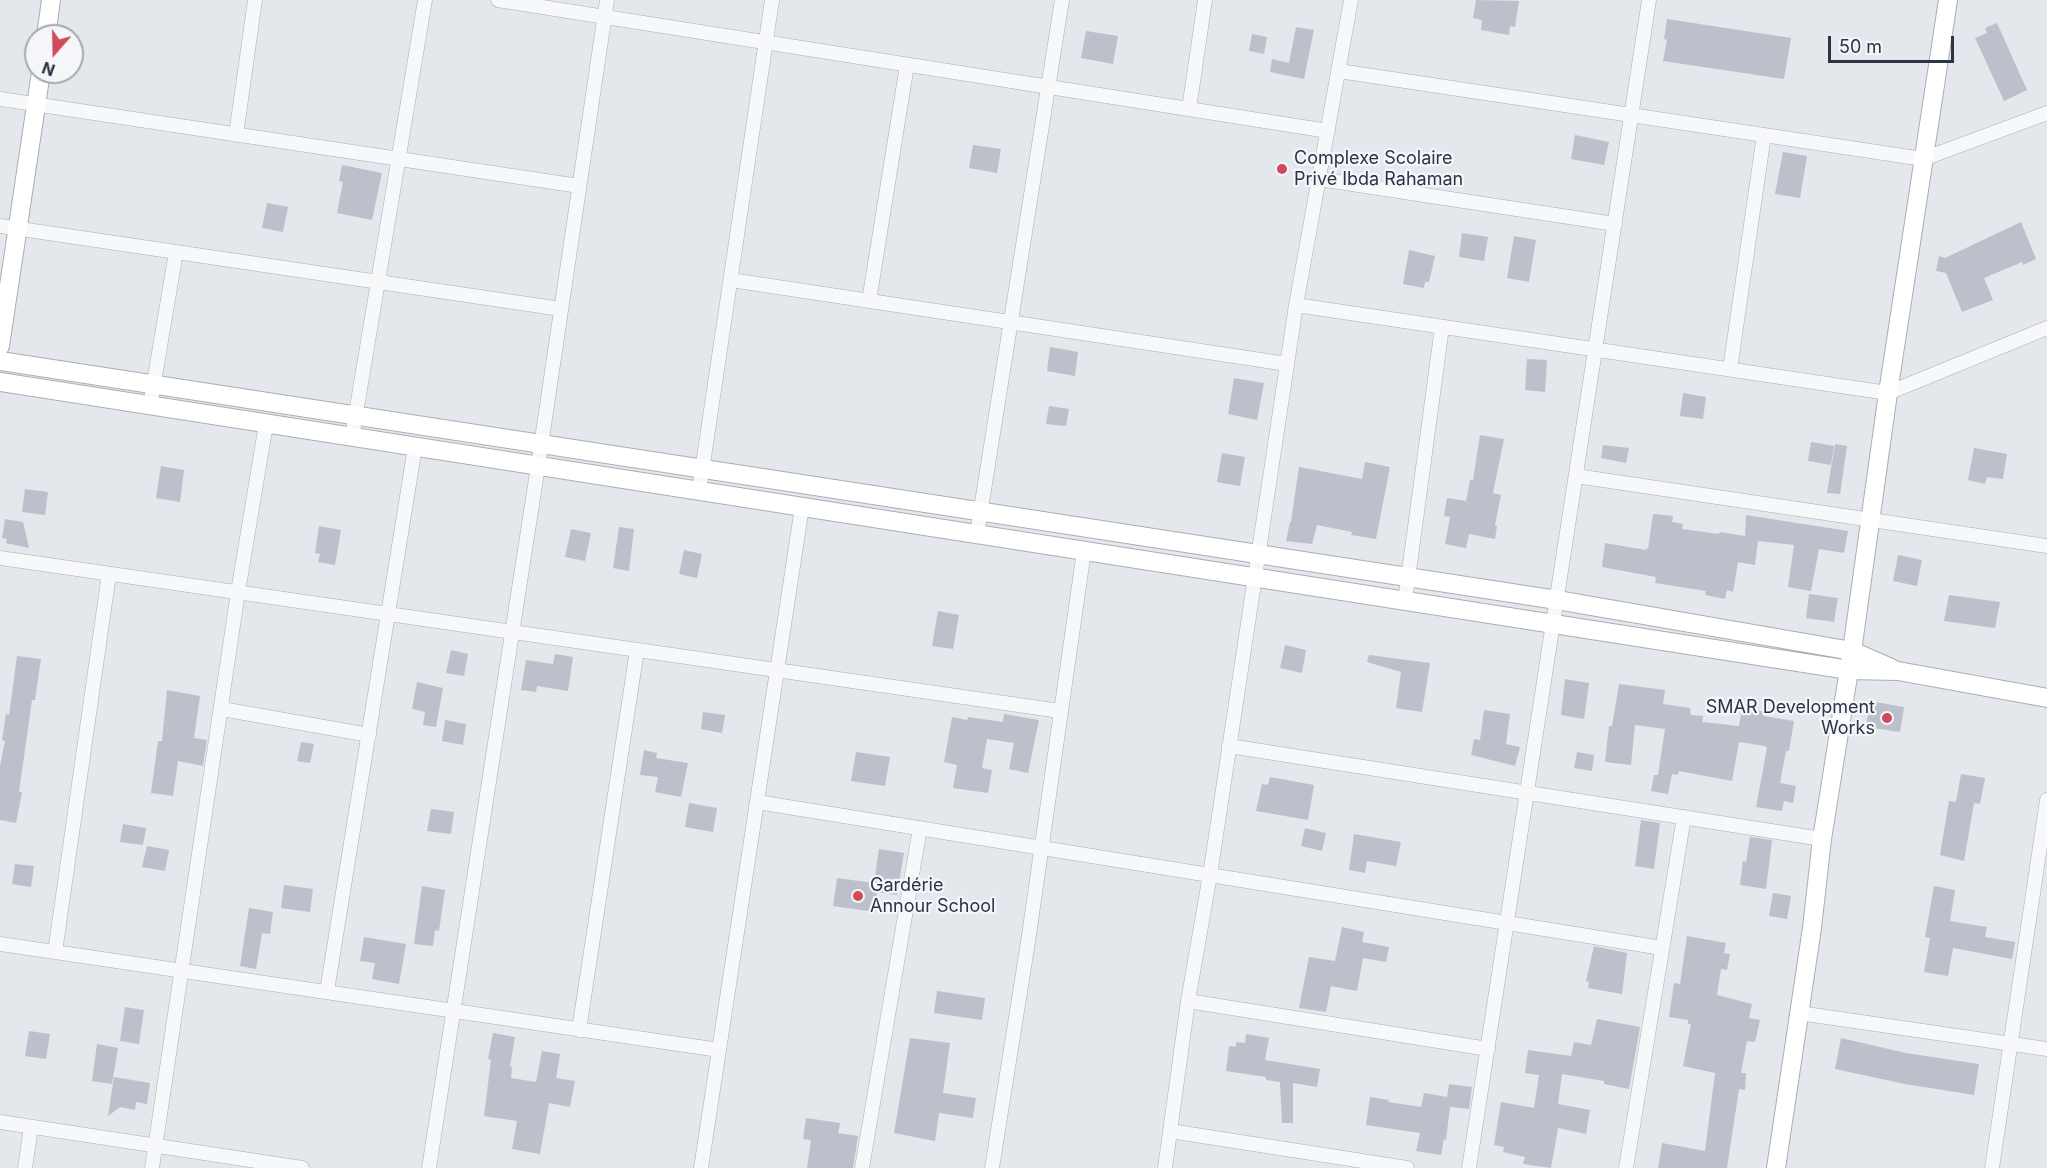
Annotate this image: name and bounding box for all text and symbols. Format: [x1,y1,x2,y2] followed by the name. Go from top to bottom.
[24,24,84,84] north arrow
[1831,24,1957,62] scale bar
[1839,36,1882,57] text: 50 m
[39,58,58,81] text: N
[1294,148,1463,190] place label: Complexe Scolaire Privé Ibda Rahaman
[1275,162,1289,176] marker: Complexe Scolaire Privé Ibda Rahaman
[1706,697,1875,740] place label: SMAR Development Works
[1880,711,1894,725] marker: SMAR Development Works
[870,875,995,918] place label: Gardérie Annour School
[851,889,865,903] marker: Gardérie Annour School

